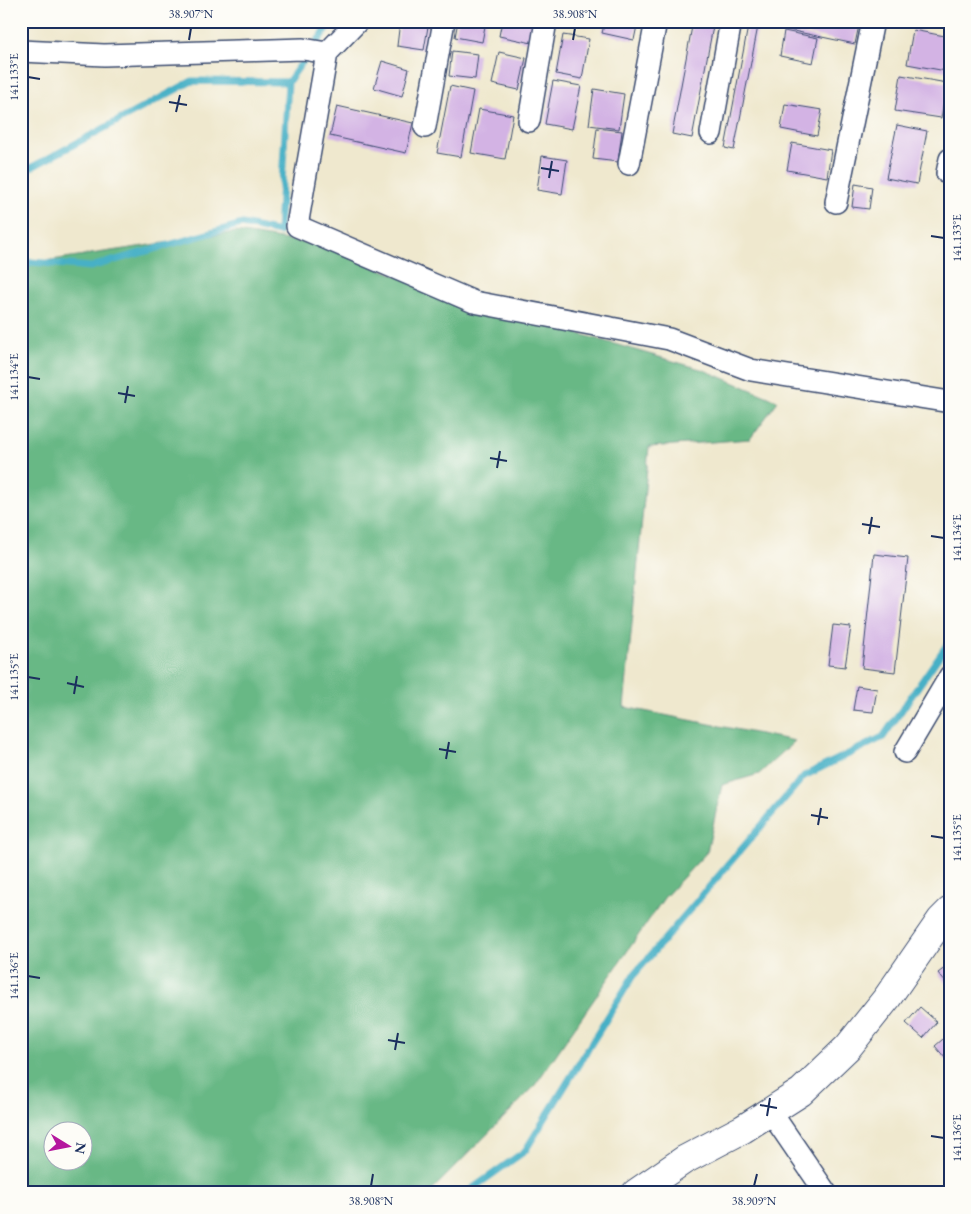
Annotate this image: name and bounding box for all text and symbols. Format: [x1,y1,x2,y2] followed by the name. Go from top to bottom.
[169,6,214,22] text: 38.907°N
[553,6,598,22] text: 38.908°N
[6,53,22,101] text: 141.133°E
[949,214,965,262] text: 141.133°E
[6,353,22,401] text: 141.134°E
[949,514,965,562] text: 141.134°E
[6,653,22,701] text: 141.135°E
[949,814,965,862] text: 141.135°E
[6,952,22,1000] text: 141.136°E
[949,1114,965,1162] text: 141.136°E
[42,1122,92,1172] north arrow
[71,1141,91,1156] text: N
[349,1193,394,1209] text: 38.908°N
[732,1193,777,1209] text: 38.909°N

